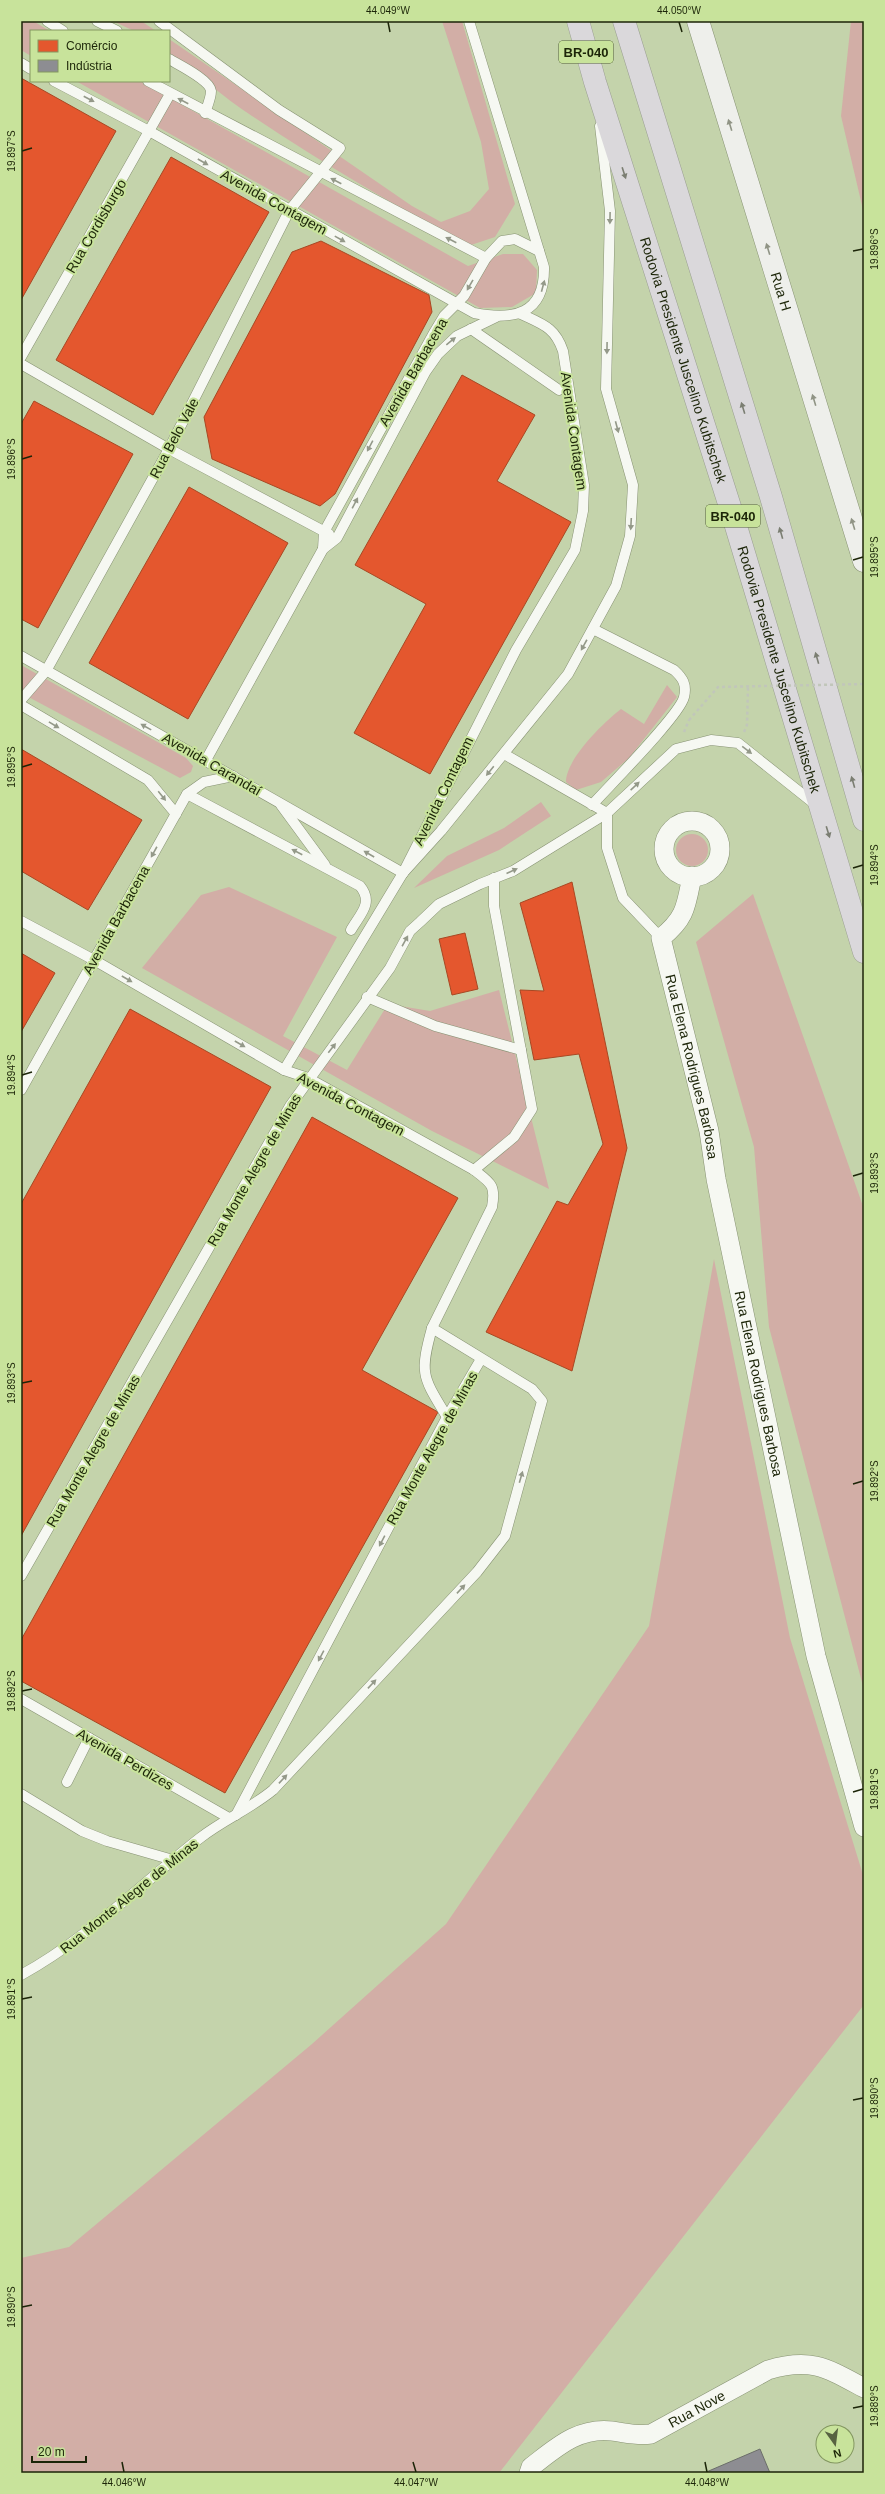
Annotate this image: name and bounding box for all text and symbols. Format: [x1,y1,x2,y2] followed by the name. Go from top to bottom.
[366,5,411,16] text: 44.049°W
[657,5,702,16] text: 44.050°W
[30,30,170,82] legend
[66,39,118,53] text: Comércio
[559,41,613,63] road number: BR-040
[66,59,112,73] text: Indústria
[83,96,94,103] one-way arrow
[177,98,189,104] one-way arrow
[727,118,733,130] one-way arrow
[6,130,17,172] text: 19.897°S
[197,158,209,165] one-way arrow
[218,166,330,238] street label: Avenida Contagem
[621,167,627,179] one-way arrow
[63,176,129,276] street label: Rua Cordisburgo
[330,178,341,184] one-way arrow
[607,212,613,225] one-way arrow
[869,228,880,270] text: 19.896°S
[637,235,730,486] street label: Rodovia Presidente Juscelino Kubitschek
[334,236,346,243] one-way arrow
[446,237,457,243] one-way arrow
[765,243,771,255] one-way arrow
[768,270,795,313] street label: Rua H
[467,279,474,291] one-way arrow
[540,280,546,293] one-way arrow
[376,315,451,429] street label: Avenida Barbacena
[446,336,456,345] one-way arrow
[604,342,610,355] one-way arrow
[558,371,590,491] street label: Avenida Contagem
[811,394,817,406] one-way arrow
[146,395,202,481] street label: Rua Belo Vale
[740,402,746,414] one-way arrow
[614,421,620,433] one-way arrow
[6,438,17,480] text: 19.896°S
[367,441,373,452] one-way arrow
[352,498,359,509] one-way arrow
[706,505,760,527] road number: BR-040
[628,518,634,531] one-way arrow
[849,518,855,530] one-way arrow
[778,526,784,538] one-way arrow
[869,536,880,578] text: 19.895°S
[734,544,824,796] street label: Rodovia Presidente Juscelino Kubitschek
[581,639,588,651] one-way arrow
[814,651,820,663] one-way arrow
[49,721,60,728] one-way arrow
[141,724,152,730] one-way arrow
[160,729,265,799] street label: Avenida Carandaí
[410,734,476,848] street label: Avenida Contagem
[6,746,17,788] text: 19.895°S
[742,746,753,754] one-way arrow
[486,766,494,777] one-way arrow
[850,776,856,788] one-way arrow
[630,782,640,791] one-way arrow
[158,791,166,802] one-way arrow
[825,826,831,838] one-way arrow
[869,844,880,886] text: 19.894°S
[151,846,158,858] one-way arrow
[291,849,303,855] one-way arrow
[363,850,375,857] one-way arrow
[79,863,153,977] street label: Avenida Barbacena
[506,868,518,874] one-way arrow
[402,935,409,947] one-way arrow
[662,973,721,1160] street label: Rua Elena Rodrigues Barbosa
[121,976,133,983] one-way arrow
[234,1041,246,1048] one-way arrow
[328,1043,337,1054] one-way arrow
[6,1054,17,1096] text: 19.894°S
[295,1069,407,1139] street label: Avenida Contagem
[204,1091,304,1249] street label: Rua Monte Alegre de Minas
[869,1152,880,1194] text: 19.893°S
[732,1289,786,1478] street label: Rua Elena Rodrigues Barbosa
[6,1362,17,1404] text: 19.893°S
[383,1369,481,1527] street label: Rua Monte Alegre de Minas
[43,1372,143,1530] street label: Rua Monte Alegre de Minas
[869,1460,880,1502] text: 19.892°S
[518,1471,524,1483] one-way arrow
[378,1535,385,1547] one-way arrow
[456,1584,466,1594] one-way arrow
[318,1650,324,1661] one-way arrow
[6,1670,17,1712] text: 19.892°S
[367,1679,377,1689] one-way arrow
[74,1725,176,1793] street label: Avenida Perdizes
[869,1768,880,1810] text: 19.891°S
[278,1774,287,1783] one-way arrow
[57,1835,201,1957] street label: Rua Monte Alegre de Minas
[6,1978,17,2020] text: 19.891°S
[869,2077,880,2119] text: 19.890°S
[6,2286,17,2328] text: 19.890°S
[869,2385,880,2427] text: 19.889°S
[666,2387,728,2431] street label: Rua Nove
[815,2424,855,2464] north arrow
[32,2438,86,2464] scale bar
[38,2445,65,2459] text: 20 m
[832,2447,843,2460] text: N
[102,2477,147,2488] text: 44.046°W
[394,2477,439,2488] text: 44.047°W
[685,2477,730,2488] text: 44.048°W

